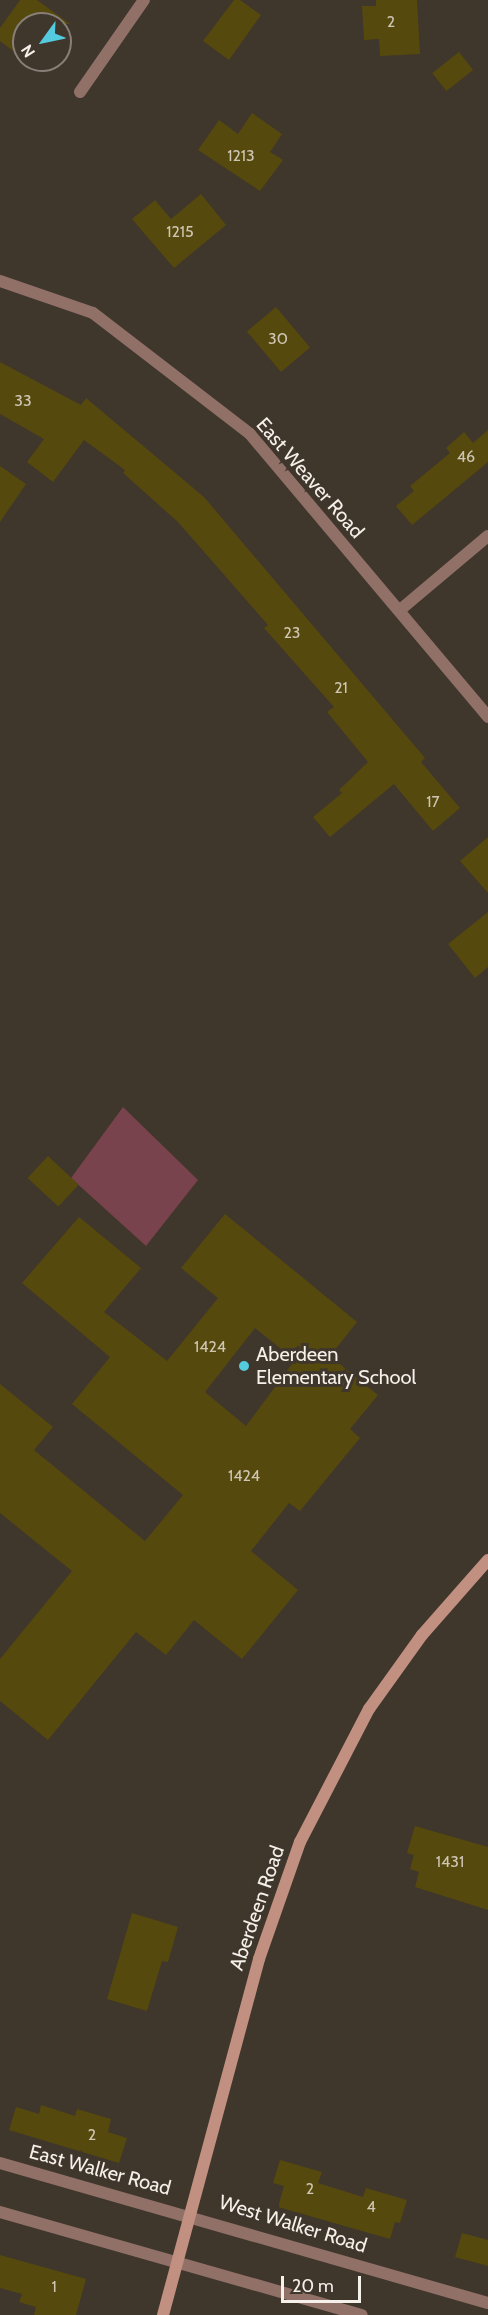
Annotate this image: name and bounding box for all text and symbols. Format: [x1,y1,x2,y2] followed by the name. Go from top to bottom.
[12,12,72,72] north arrow
[387,12,395,32] house number: 2
[17,41,39,61] text: N
[227,146,255,166] house number: 1213
[166,222,194,242] house number: 1215
[268,329,288,349] house number: 30
[14,391,32,411] house number: 33
[251,413,369,543] street label: East Weaver Road
[457,447,475,467] house number: 46
[283,623,301,643] house number: 23
[334,678,348,698] house number: 21
[426,792,440,812] house number: 17
[194,1337,226,1357] house number: 1424
[256,1342,416,1389] place label: Aberdeen Elementary School
[237,1359,251,1373] marker: Aberdeen Elementary School
[228,1466,260,1486] house number: 1424
[224,1842,290,1974] street label: Aberdeen Road
[436,1852,464,1872] house number: 1431
[88,2125,96,2145] house number: 2
[27,2140,173,2200] street label: East Walker Road
[306,2179,314,2199] house number: 2
[216,2190,370,2258] street label: West Walker Road
[366,2197,376,2217] house number: 4
[284,2264,364,2302] scale bar
[292,2275,334,2297] text: 20 m
[51,2277,57,2297] house number: 1

